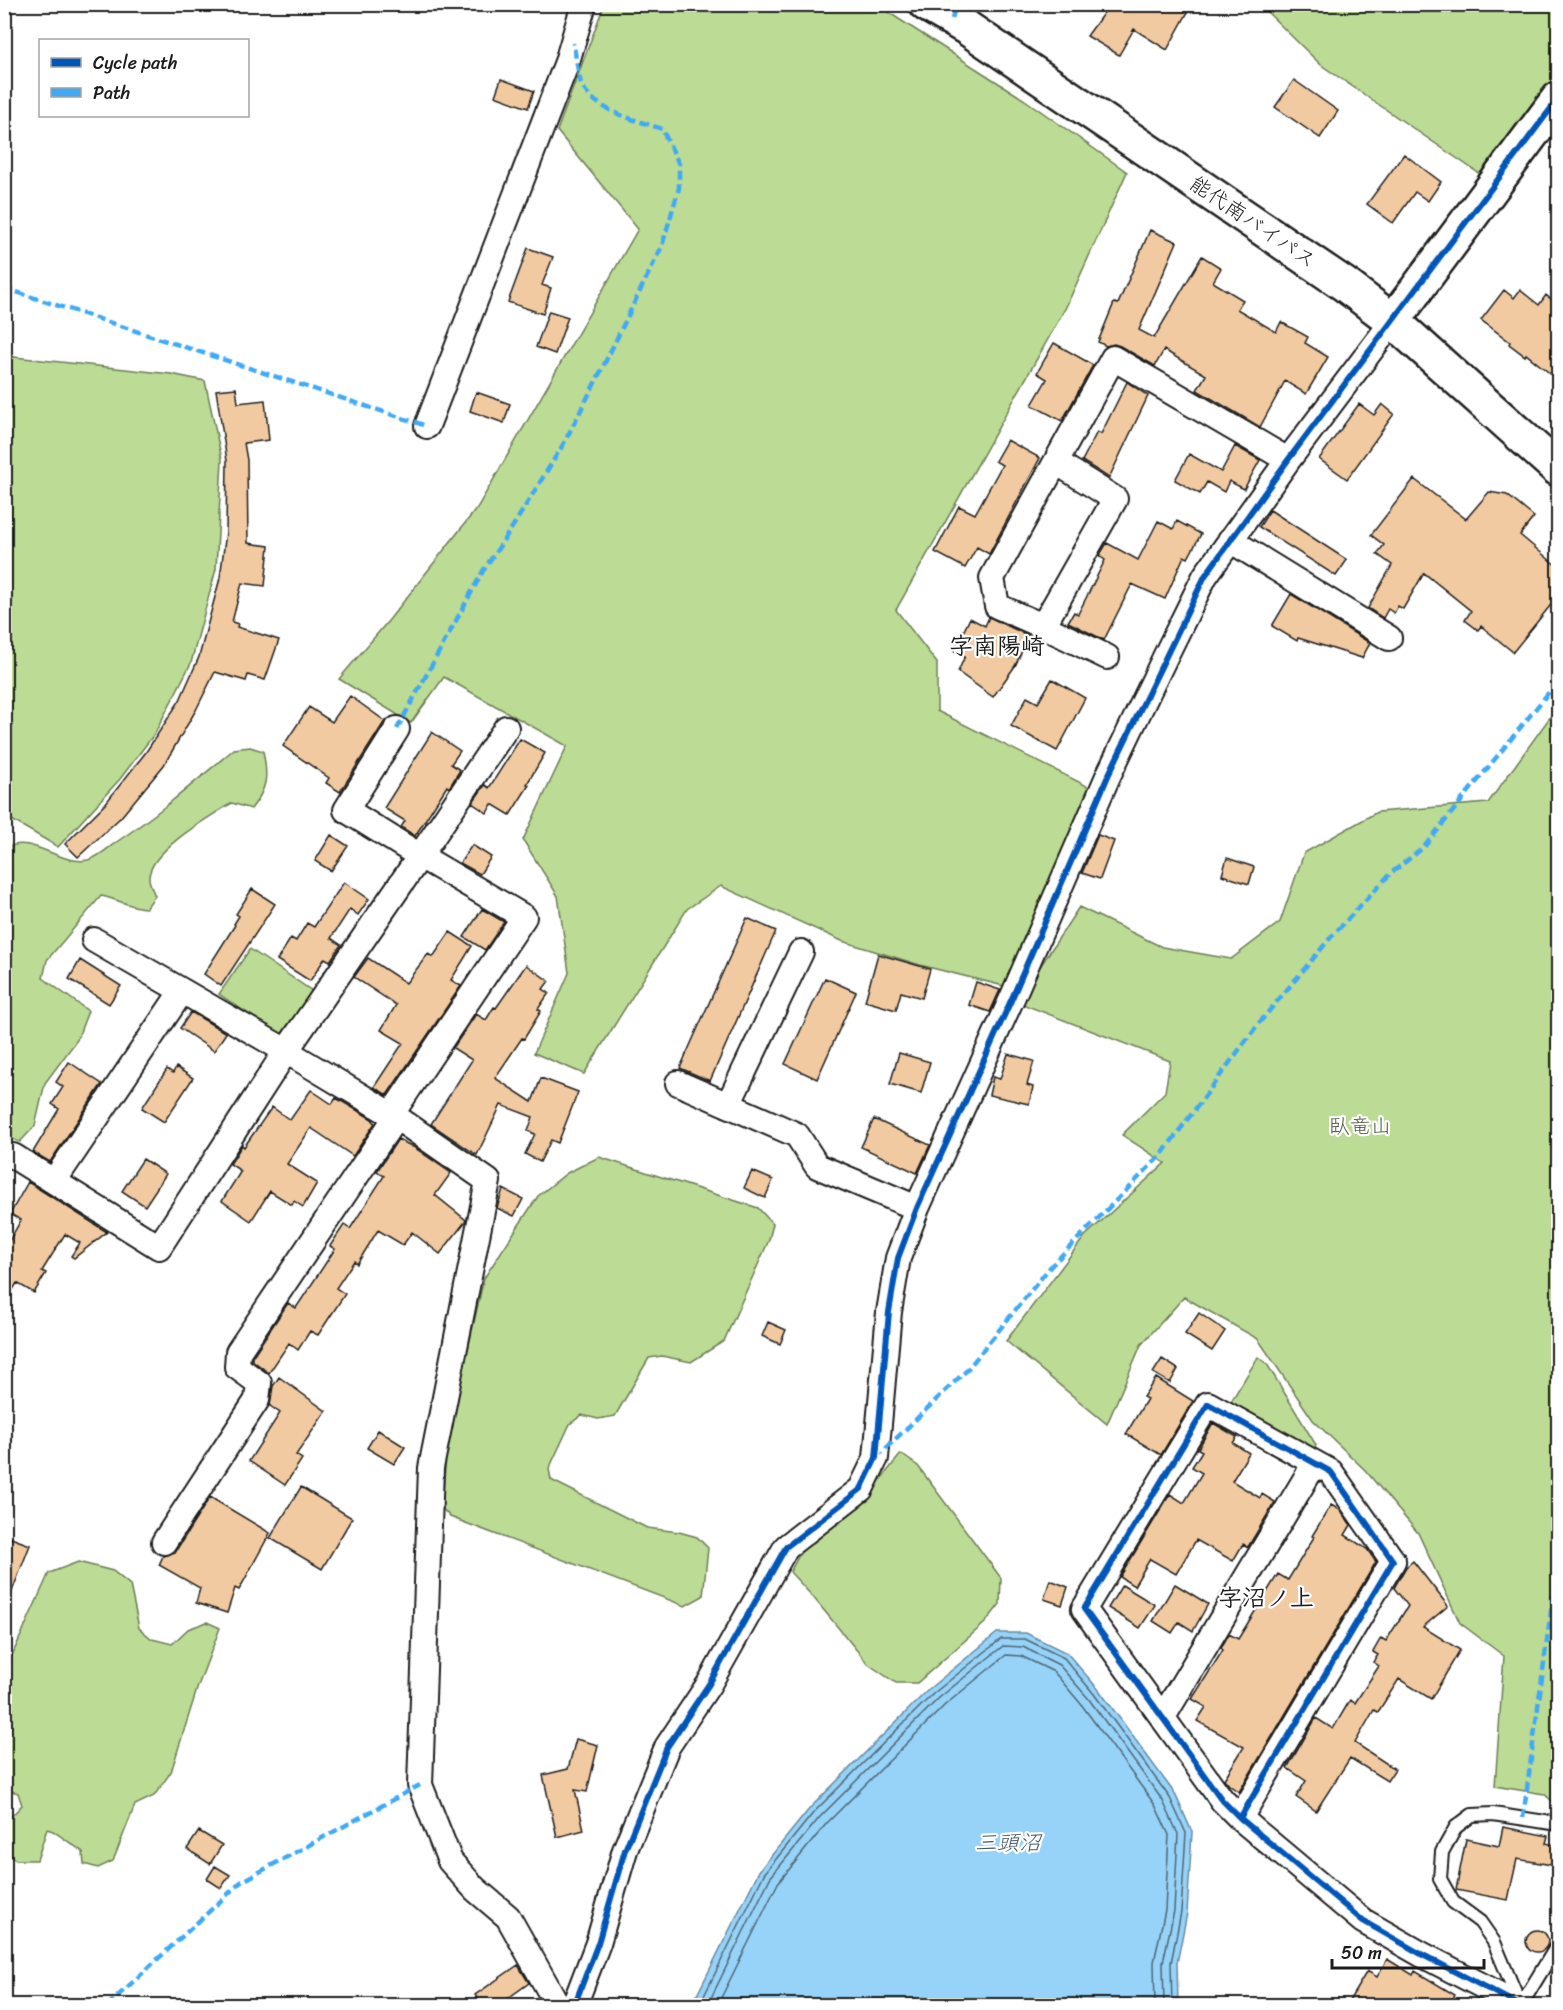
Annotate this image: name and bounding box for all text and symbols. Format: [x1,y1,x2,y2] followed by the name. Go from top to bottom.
[39,39,249,117] legend
[93,47,177,79] text: Cycle path
[93,77,130,109] text: Path
[1182,165,1324,279] street label: 能代南バイパス
[949,625,1045,667] district label: 字南陽崎
[1329,1107,1392,1145] park label: 臥竜山
[1218,1577,1314,1619] district label: 字沼ノ上
[975,1823,1043,1862] water label: 三頭沼
[1332,1932,1484,1970] scale bar
[1341,1937,1382,1969] text: 50 m

